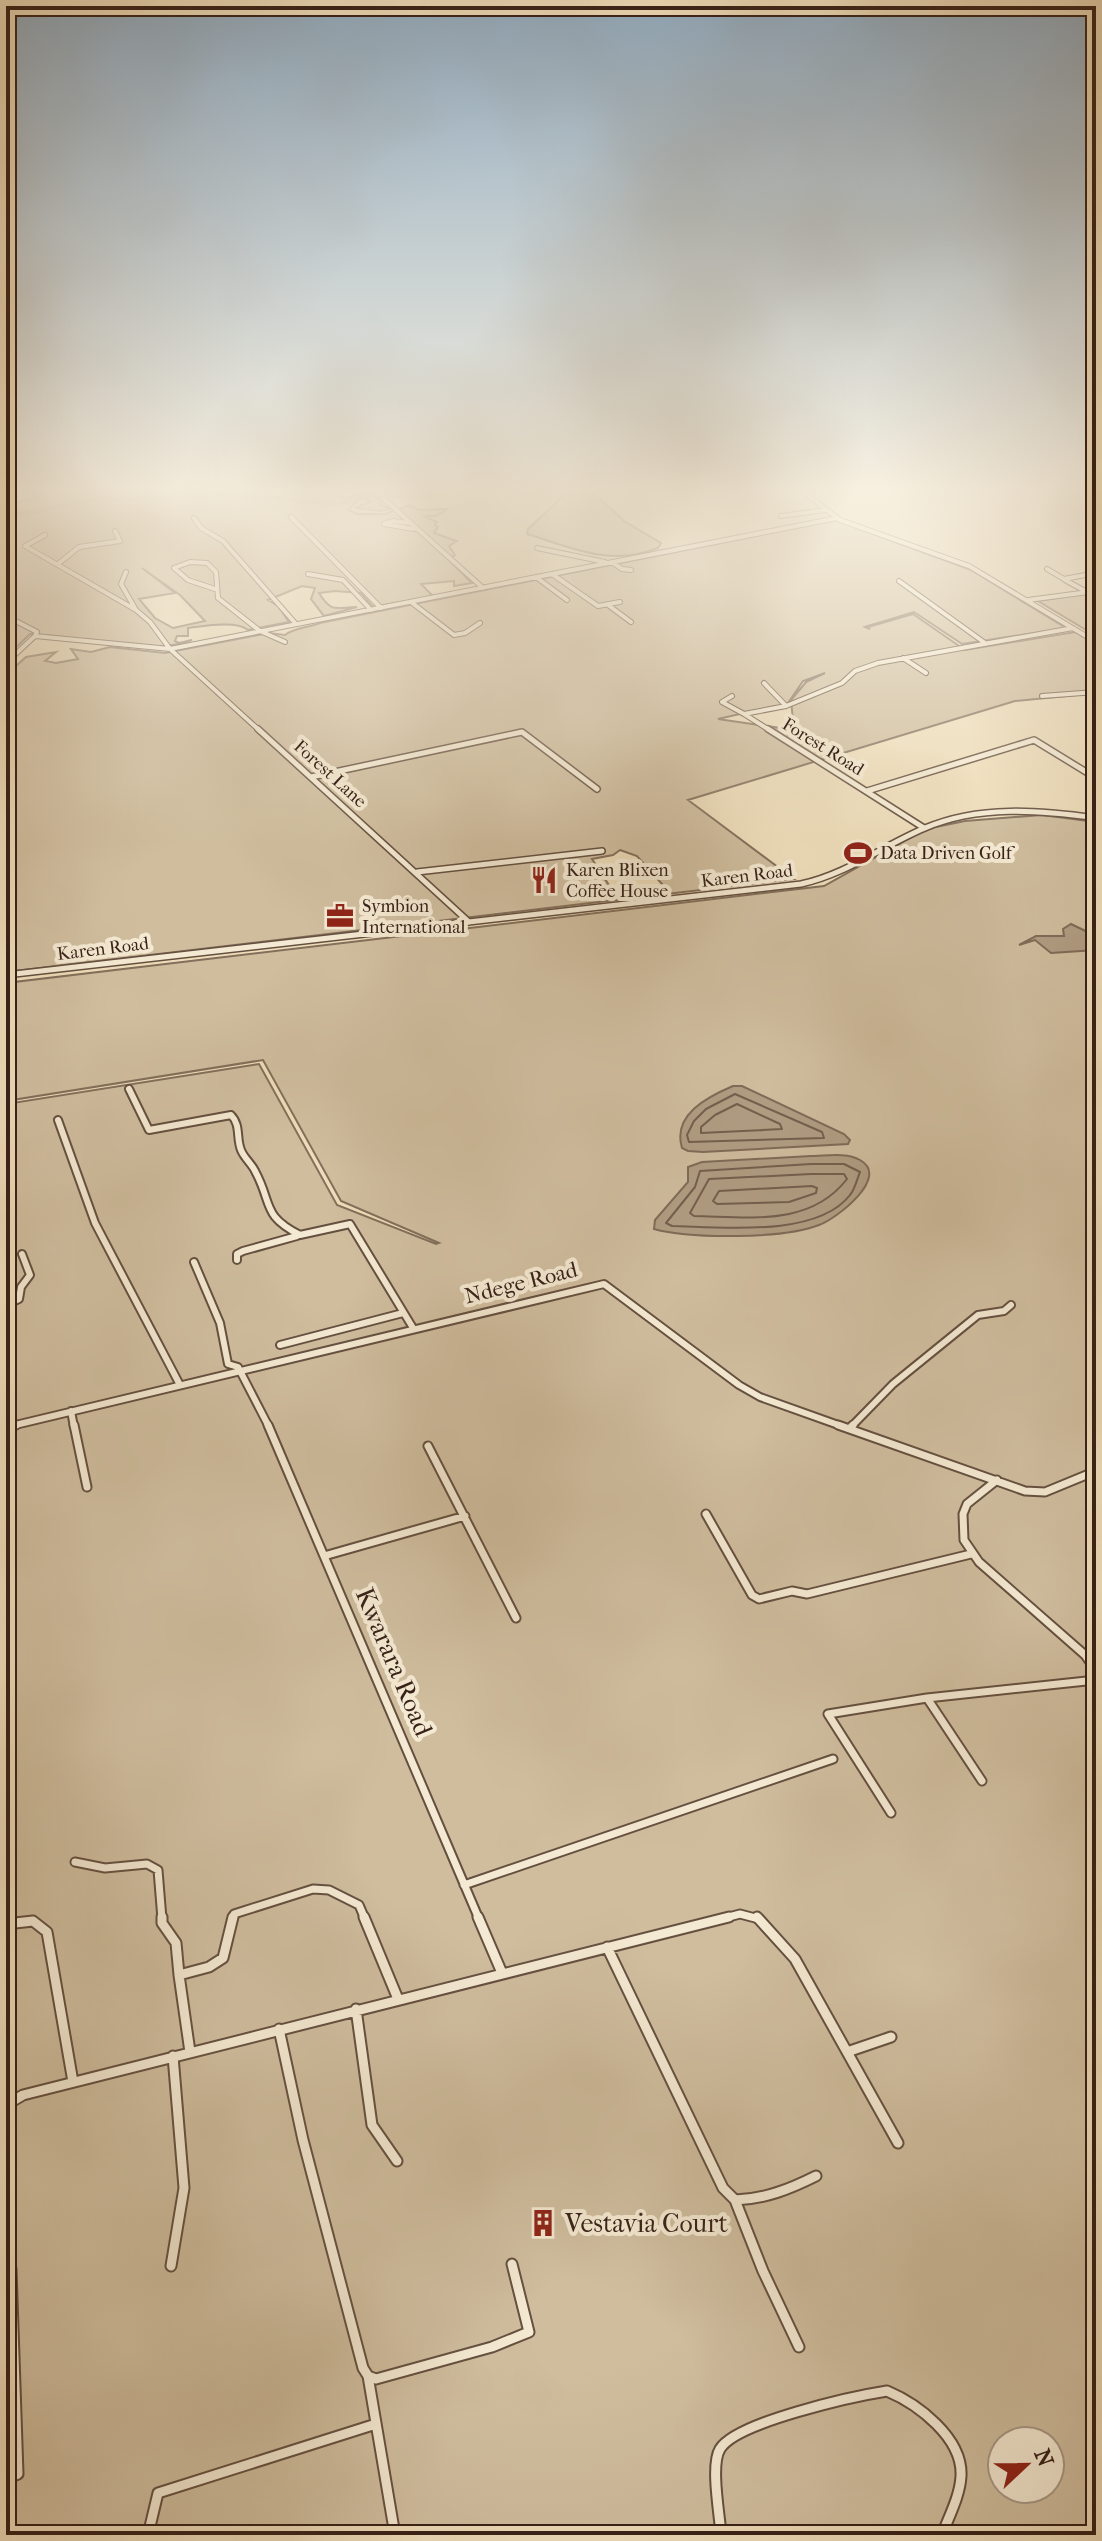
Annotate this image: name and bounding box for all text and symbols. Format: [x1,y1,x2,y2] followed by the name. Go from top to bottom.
[778,714,868,780] street label: Forest Road
[289,736,371,812] street label: Forest Lane
[843,838,873,868] sports icon: Data Driven Golf
[880,843,1016,864] place label: Data Driven Golf
[566,860,669,902] place label: Karen Blixen Coffee House
[700,860,794,892] street label: Karen Road
[529,865,559,895] restaurant icon: Karen Blixen Coffee House
[362,896,465,938] place label: Symbion International
[325,901,355,931] office icon: Symbion International
[56,933,150,965] street label: Karen Road
[462,1256,581,1310] street label: Ndege Road
[349,1583,439,1742] street label: Kwarara Road
[528,2208,558,2238] building icon: Vestavia Court
[564,2208,728,2239] place label: Vestavia Court
[986,2425,1066,2505] north arrow
[1028,2445,1059,2471] text: N

